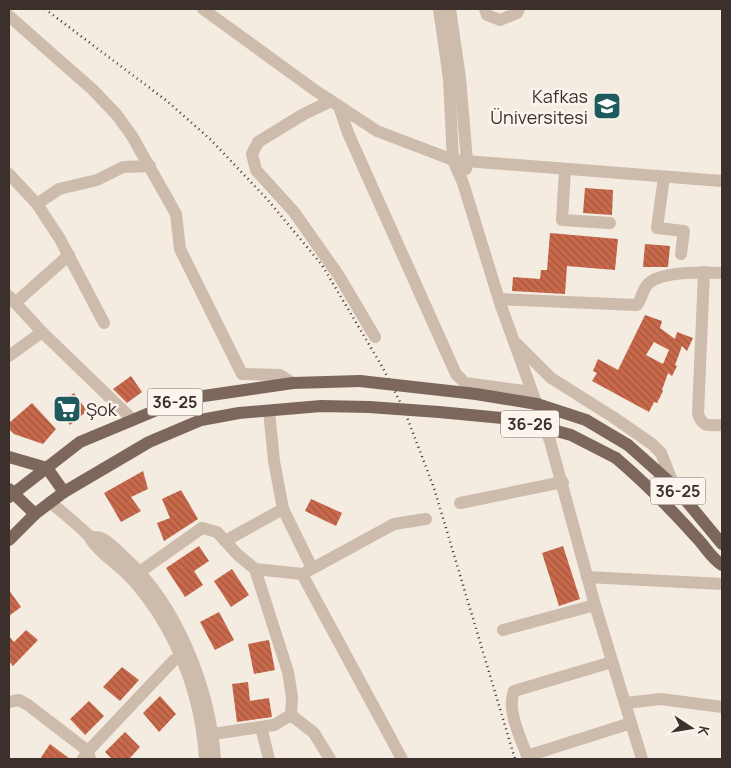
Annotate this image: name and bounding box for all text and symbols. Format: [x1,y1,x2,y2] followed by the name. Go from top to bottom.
[490,84,588,129] place label: Kafkas Üniversitesi
[592,91,622,121] school or university icon: Kafkas Üniversitesi
[148,388,202,416] road number: 36-25
[52,394,82,424] supermarket icon: Şok
[86,397,118,421] place label: Şok
[501,410,559,438] road number: 36-26
[650,478,706,504] road number: 36-25
[666,703,716,753] north arrow
[694,724,714,738] text: K

